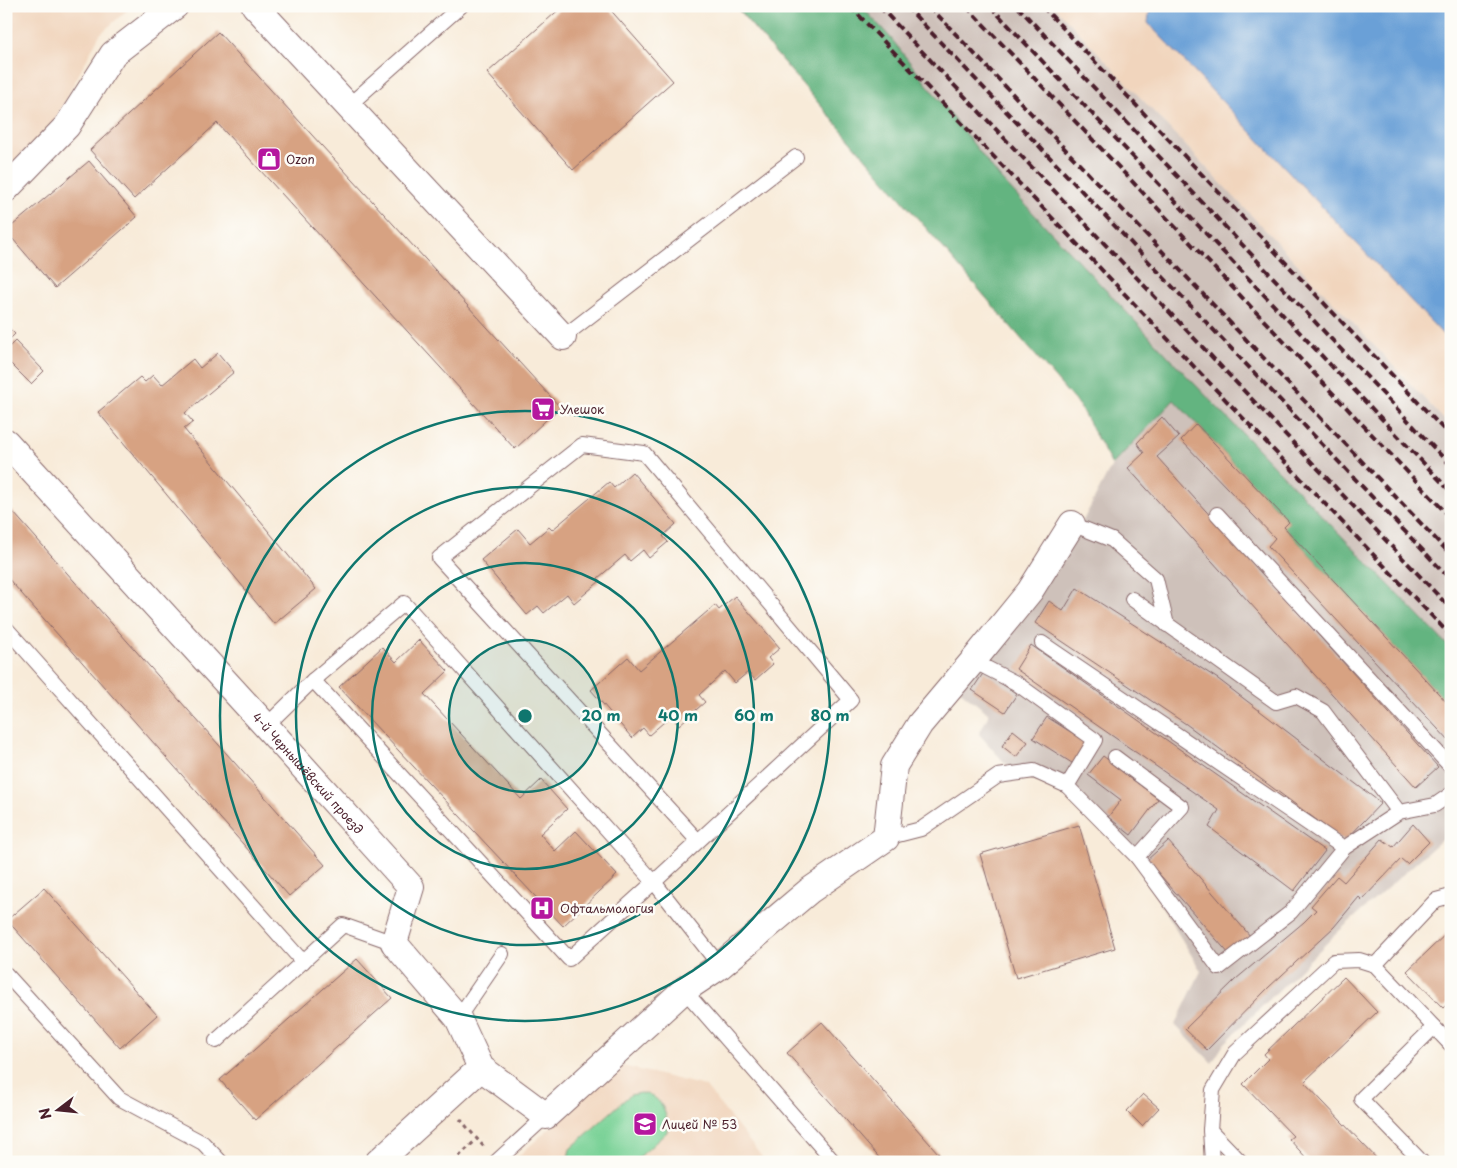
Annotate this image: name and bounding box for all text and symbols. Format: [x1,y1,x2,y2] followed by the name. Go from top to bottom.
[256,146,282,172] shop icon: Ozon
[286,150,315,168] place label: Ozon
[530,396,556,422] supermarket icon: Улешок
[560,400,605,418] place label: Улешок
[582,703,620,726] text: 20 m
[658,703,698,726] text: 40 m
[734,703,774,726] text: 60 m
[810,703,850,726] text: 80 m
[516,707,534,725] centre of rings
[248,708,368,838] street label: 4-й Чернышёвский проезд
[529,895,555,921] hospital icon: Офтальмология
[560,899,654,917] place label: Офтальмология
[32,1086,82,1136] north arrow
[33,1105,57,1122] text: N
[632,1111,658,1137] school or university icon: Лицей № 53
[662,1115,737,1133] place label: Лицей № 53

